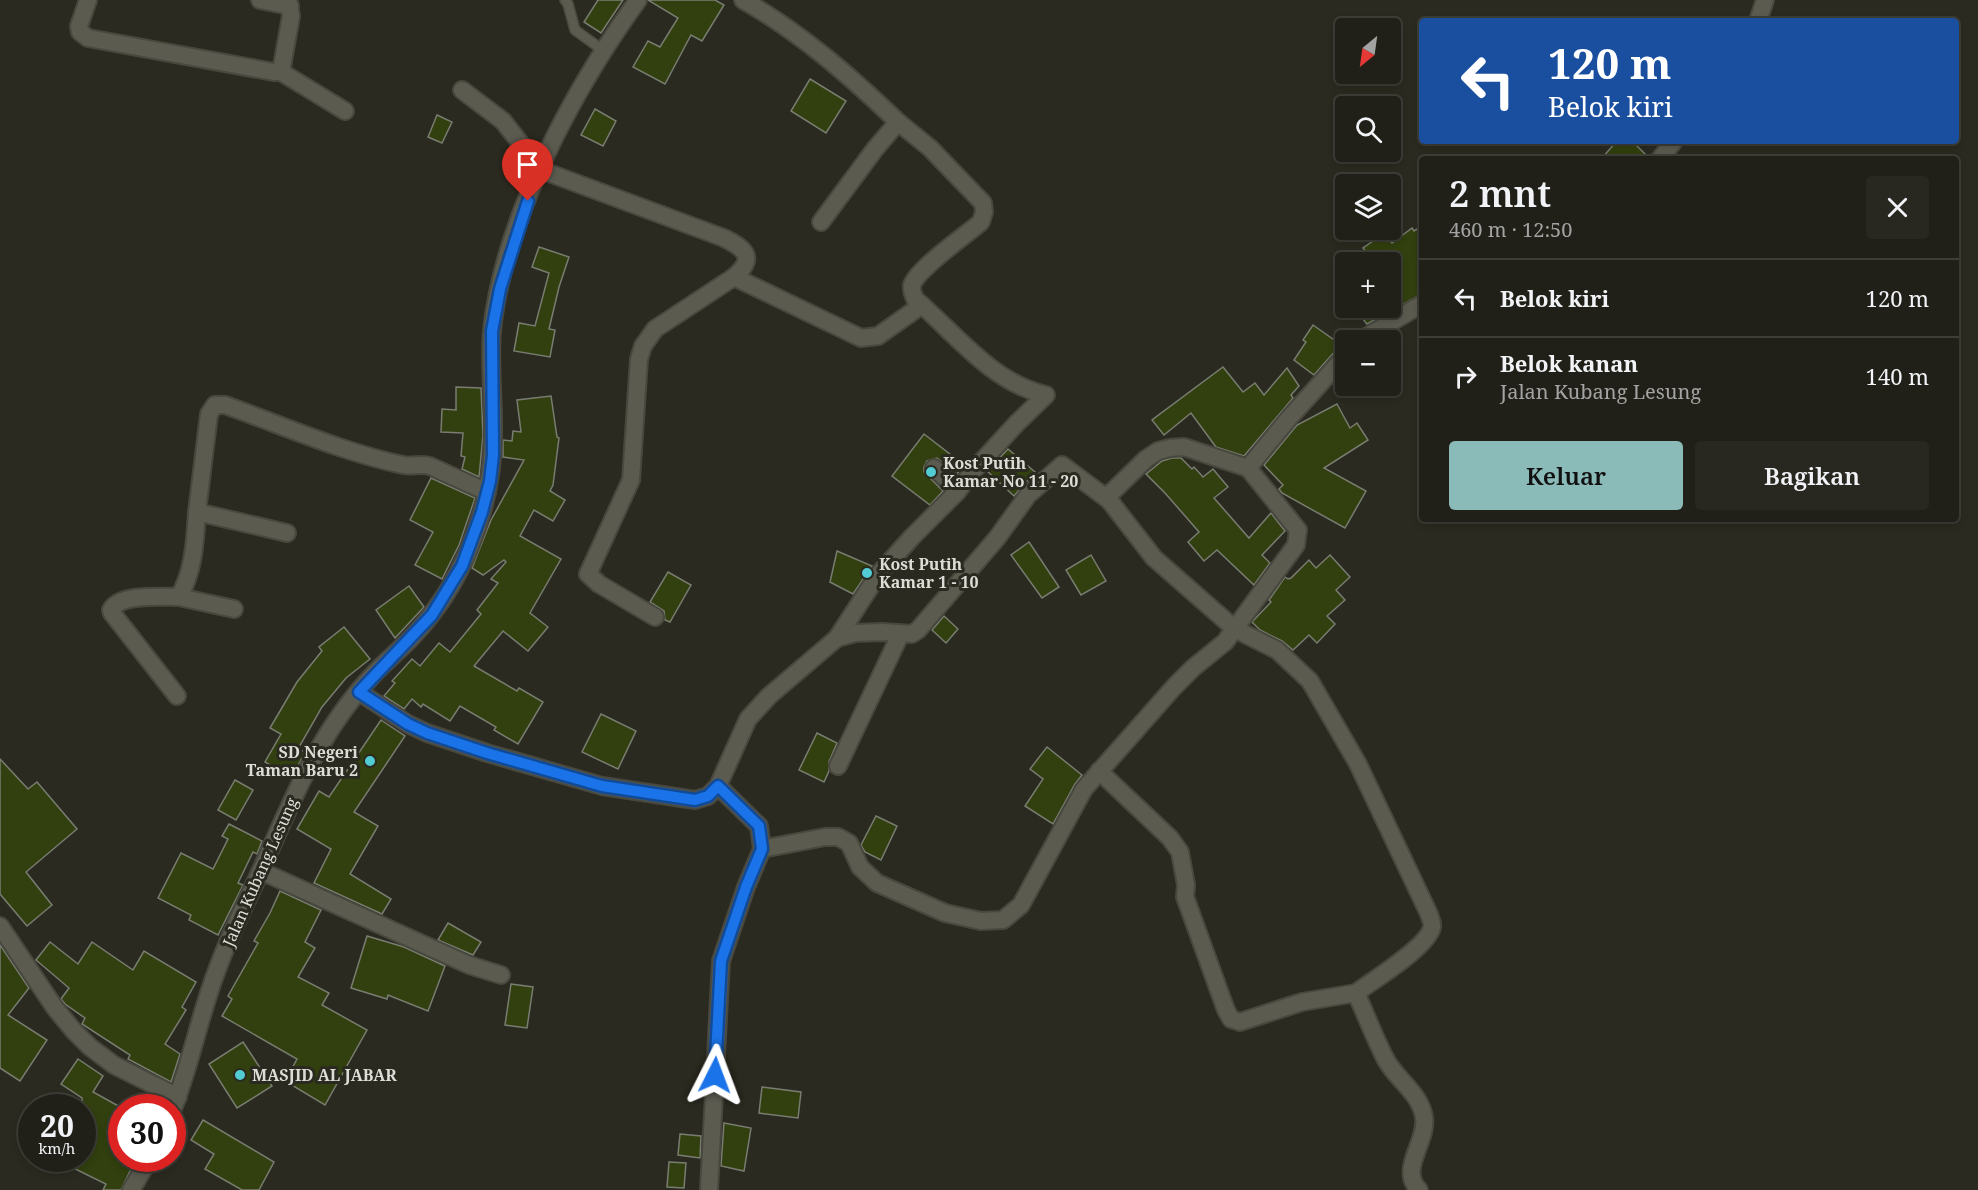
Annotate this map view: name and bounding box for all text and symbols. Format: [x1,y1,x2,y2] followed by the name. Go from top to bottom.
[1335,18,1401,84] north arrow
[1335,18,1401,396] map controls
[1548,34,1672,91] text: 120 m
[1449,42,1527,120] icon: left
[1548,88,1673,125] text: Belok kiri
[1335,96,1401,162] button: search
[502,139,553,201] pin
[511,148,544,181] icon: arrive
[1449,169,1551,218] text: 2 mnt
[1335,174,1401,240] button: layers
[1866,176,1929,239] button: close
[1449,216,1572,243] text: 460 m · 12:50
[1335,252,1401,318] button: +
[1449,282,1482,315] icon: left
[1500,283,1609,313] text: Belok kiri
[1866,283,1929,313] text: 120 m
[1335,330,1401,396] button: −
[1500,348,1638,378] text: Belok kanan
[1449,360,1482,393] icon: right
[1866,361,1929,391] text: 140 m
[1500,378,1701,405] text: Jalan Kubang Lesung
[1449,441,1683,510] button: Keluar
[1695,441,1929,510] button: Bagikan
[943,452,1078,492] place label: Kost Putih Kamar No 11 - 20
[924,465,938,479] marker: Kost Putih Kamar No 11 - 20
[879,553,979,593] place label: Kost Putih Kamar 1 - 10
[860,566,874,580] marker: Kost Putih Kamar 1 - 10
[246,741,358,781] place label: SD Negeri Taman Baru 2
[363,754,377,768] marker: SD Negeri Taman Baru 2
[217,794,303,951] street label: Jalan Kubang Lesung
[683,1043,747,1107] position arrow
[252,1064,397,1086] place label: MASJID AL JABAR
[233,1068,247,1082] marker: MASJID AL JABAR
[108,1094,186,1172] speed limit sign: 30
[40,1105,74,1146] text: 20
[39,1138,75,1158] text: km/h

